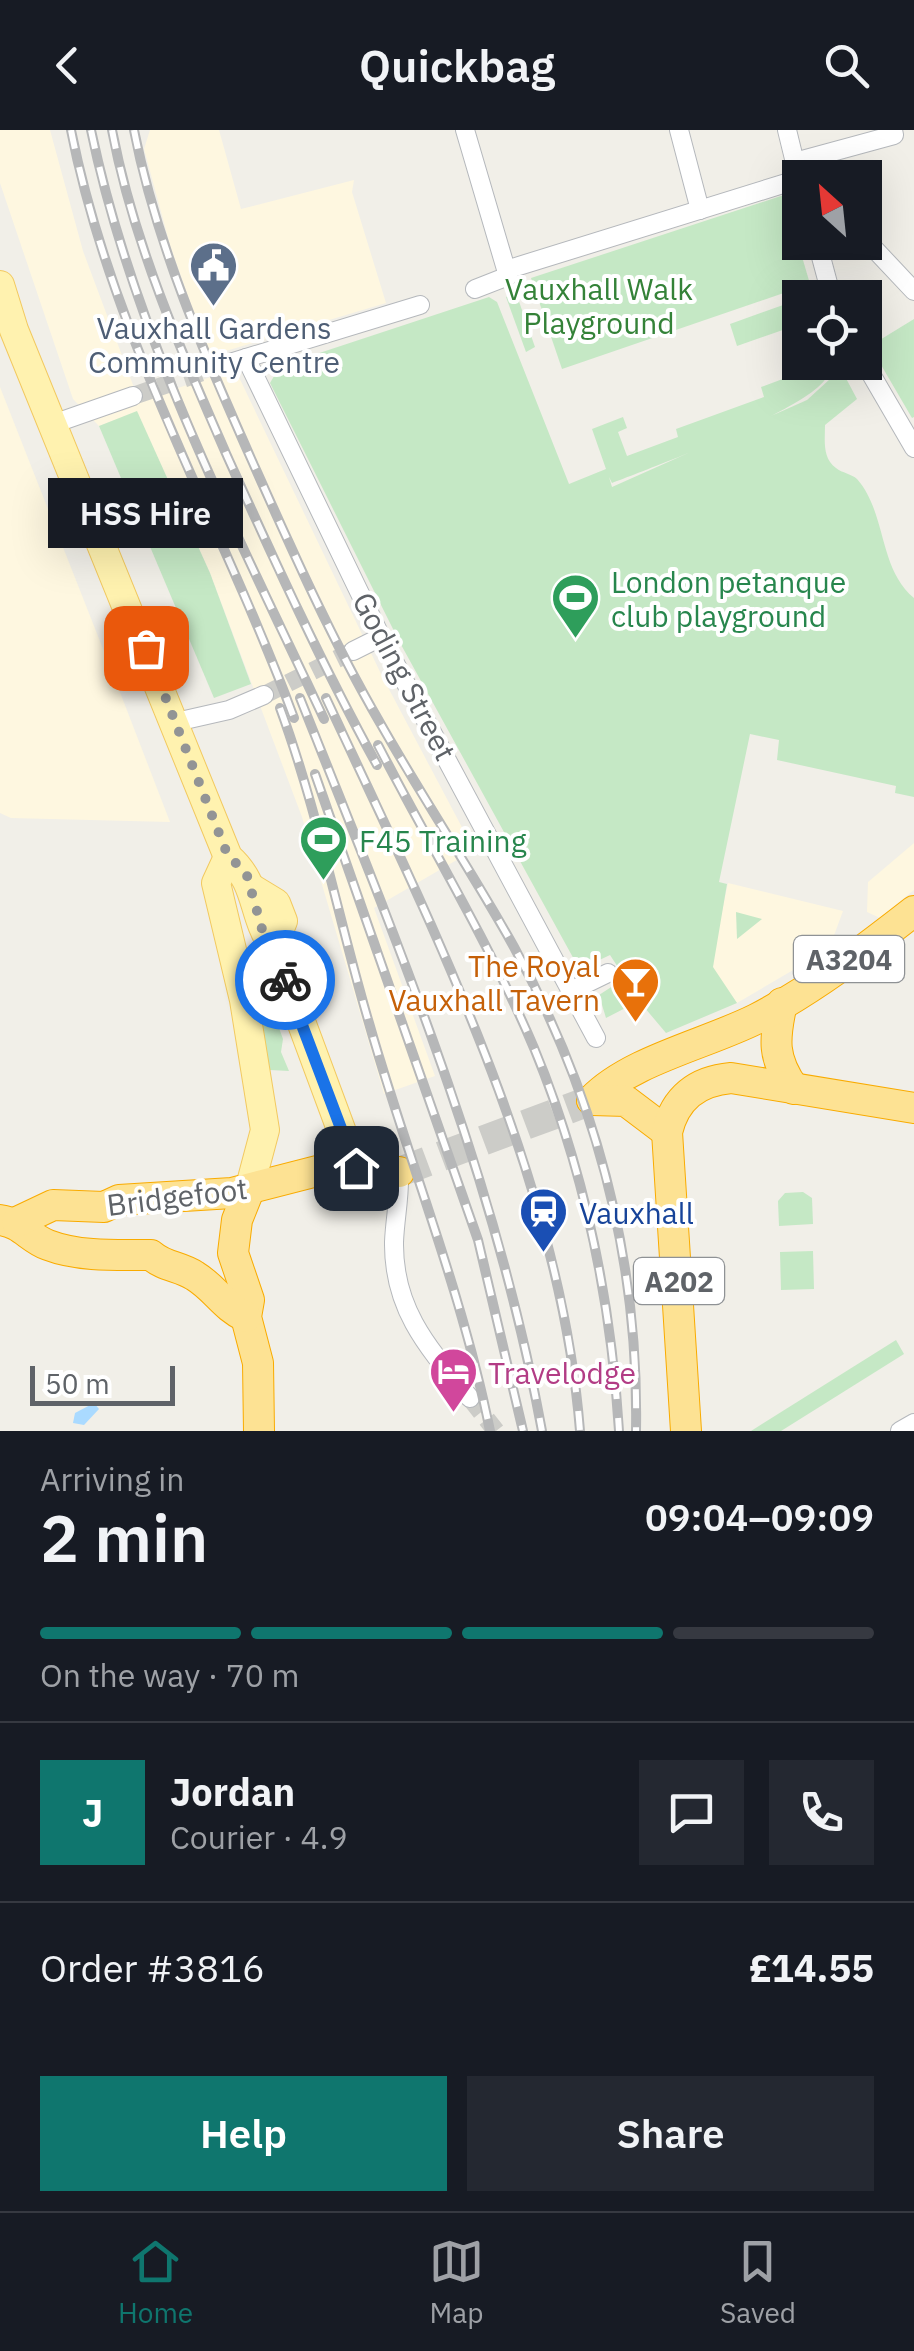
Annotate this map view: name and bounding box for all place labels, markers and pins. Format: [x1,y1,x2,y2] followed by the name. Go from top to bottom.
[188,240,240,308] public building icon: Vauxhall Gardens Community Centre
[88,308,340,381] place label: Vauxhall Gardens Community Centre
[48,478,244,548] callout: HSS Hire
[611,562,846,635] place label: London petanque club playground
[550,572,602,640] sports icon: London petanque club playground
[104,606,189,691] pin
[298,814,350,882] sports icon: F45 Training
[359,821,527,860] place label: F45 Training
[388,946,600,1019] place label: The Royal Vauxhall Tavern
[609,956,661,1024] bar icon: The Royal Vauxhall Tavern
[314,1126,399,1211] pin
[518,1186,570,1254] station icon: Vauxhall
[579,1193,694,1232] place label: Vauxhall
[427,1346,479,1414] hotel icon: Travelodge
[488,1353,636,1392] place label: Travelodge

